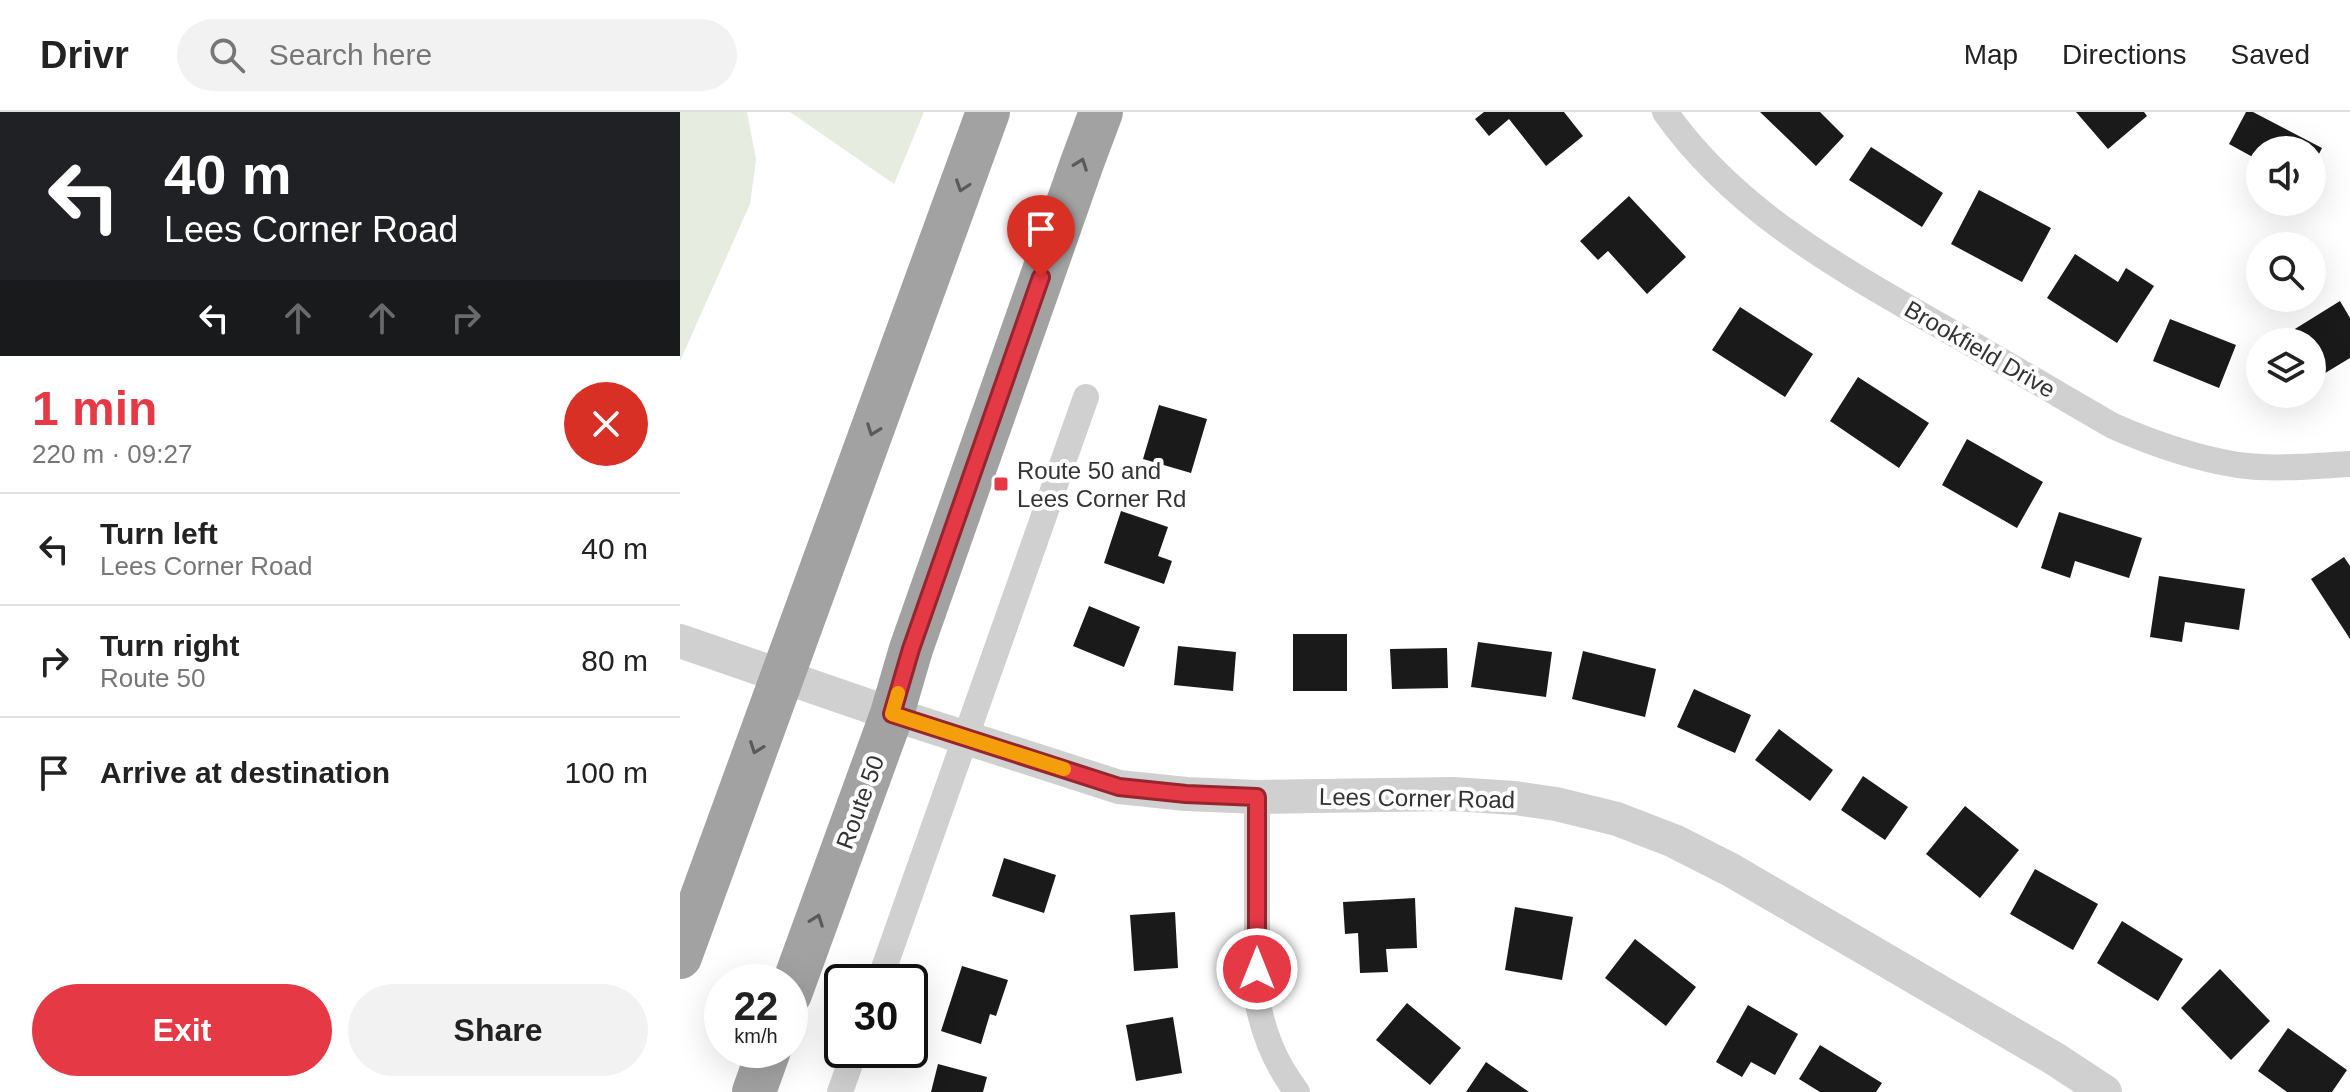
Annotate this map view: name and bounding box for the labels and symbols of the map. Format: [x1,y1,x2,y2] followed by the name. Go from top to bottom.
[1072,158,1088,172] one-way arrow
[955,178,972,192] one-way arrow
[1007,195,1075,277] pin
[1900,295,2060,403] street label: Brookfield Drive
[866,422,883,436] one-way arrow
[1017,457,1186,512] place label: Route 50 and Lees Corner Rd
[992,475,1010,493] marker: Route 50 and Lees Corner Rd
[749,740,766,754] one-way arrow
[831,752,889,852] street label: Route 50
[1319,783,1515,813] street label: Lees Corner Road
[807,914,824,928] one-way arrow
[1215,927,1299,1011] position arrow
[824,964,928,1068] speed limit sign: 30

